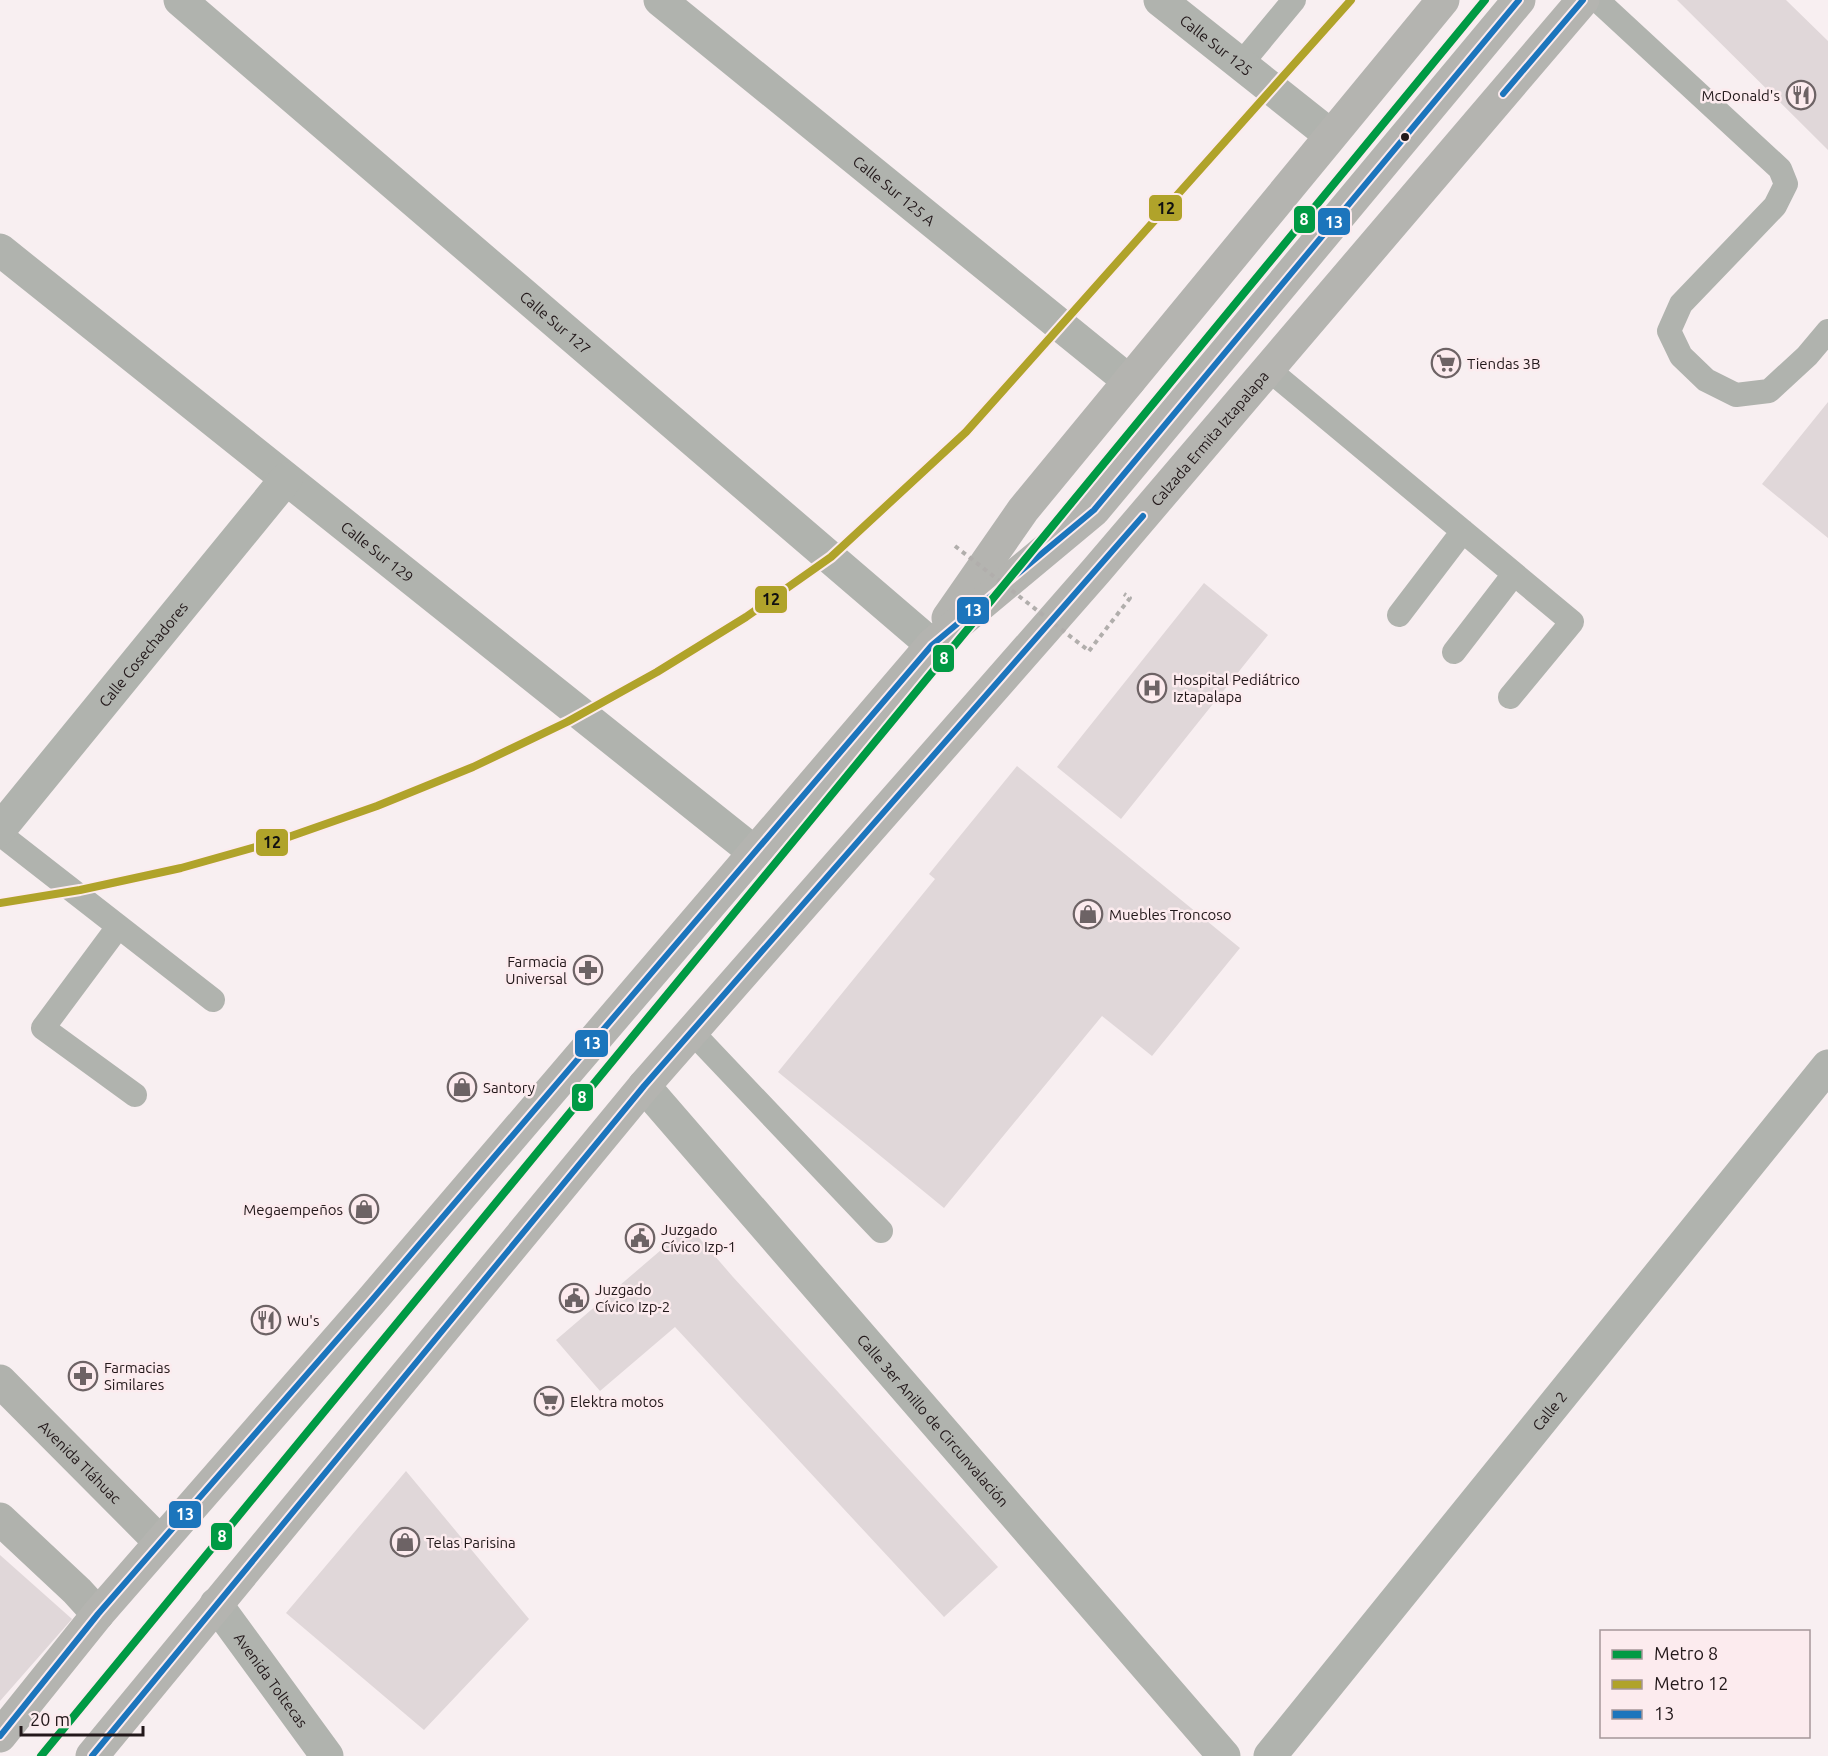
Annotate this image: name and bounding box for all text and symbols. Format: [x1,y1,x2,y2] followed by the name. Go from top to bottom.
[1177,11,1256,79] street label: Calle Sur 125
[1785,79,1817,111] restaurant icon: McDonald's
[1702,87,1780,104] place label: McDonald's
[1399,131,1411,143] unlabelled marker
[850,152,939,229] street label: Calle Sur 125 A
[1148,194,1183,222] line badge: 12
[1157,199,1175,217] text: 12
[1293,205,1316,234] line badge: 8
[1317,207,1351,236] line badge: 13
[1299,210,1309,228] text: 8
[1325,213,1343,231] text: 13
[517,287,594,357] street label: Calle Sur 127
[1430,347,1462,379] supermarket icon: Tiendas 3B
[1467,355,1541,372] place label: Tiendas 3B
[1147,367,1272,509] street label: Calzada Ermita Iztapalapa
[338,517,417,585] street label: Calle Sur 129
[754,585,788,614] line badge: 12
[762,590,780,608] text: 12
[956,596,990,625] line badge: 13
[95,598,191,710] street label: Calle Cosechadores
[964,601,982,619] text: 13
[932,644,955,673] line badge: 8
[939,649,949,667] text: 8
[1173,671,1300,705] place label: Hospital Pediátrico Iztapalapa
[1136,672,1168,704] hospital icon: Hospital Pediátrico Iztapalapa
[255,828,289,857] line badge: 12
[263,833,281,851] text: 12
[1072,898,1104,930] shop icon: Muebles Troncoso
[1109,906,1232,923] place label: Muebles Troncoso
[505,953,567,987] place label: Farmacia Universal
[572,954,604,986] pharmacy icon: Farmacia Universal
[574,1029,609,1058] line badge: 13
[583,1034,601,1052] text: 13
[446,1071,478,1103] shop icon: Santory
[483,1079,535,1096] place label: Santory
[571,1083,594,1112] line badge: 8
[577,1088,587,1106] text: 8
[348,1193,380,1225] shop icon: Megaempeños
[243,1201,343,1218] place label: Megaempeños
[661,1221,736,1255] place label: Juzgado Cívico Izp-1
[624,1222,656,1254] public building icon: Juzgado Cívico Izp-1
[595,1281,670,1315] place label: Juzgado Cívico Izp-2
[558,1282,590,1314] public building icon: Juzgado Cívico Izp-2
[250,1304,282,1336] restaurant icon: Wu's
[287,1312,319,1329] place label: Wu's
[854,1331,1012,1510] street label: Calle 3er Anillo de Circunvalación
[104,1359,170,1393] place label: Farmacias Similares
[67,1360,99,1392] pharmacy icon: Farmacias Similares
[533,1385,565,1417] supermarket icon: Elektra motos
[1528,1388,1570,1434] street label: Calle 2
[570,1393,664,1410] place label: Elektra motos
[36,1417,125,1507] street label: Avenida Tláhuac
[168,1500,202,1529] line badge: 13
[176,1505,194,1523] text: 13
[210,1522,233,1551] line badge: 8
[389,1526,421,1558] shop icon: Telas Parisina
[217,1527,227,1545] text: 8
[426,1534,516,1551] place label: Telas Parisina
[231,1629,312,1731] street label: Avenida Toltecas
[1600,1630,1810,1738] legend
[1654,1643,1718,1663] text: Metro 8
[1654,1673,1728,1693] text: Metro 12
[21,1699,142,1737] scale bar
[1654,1703,1674,1723] text: 13
[30,1709,70,1729] text: 20 m

